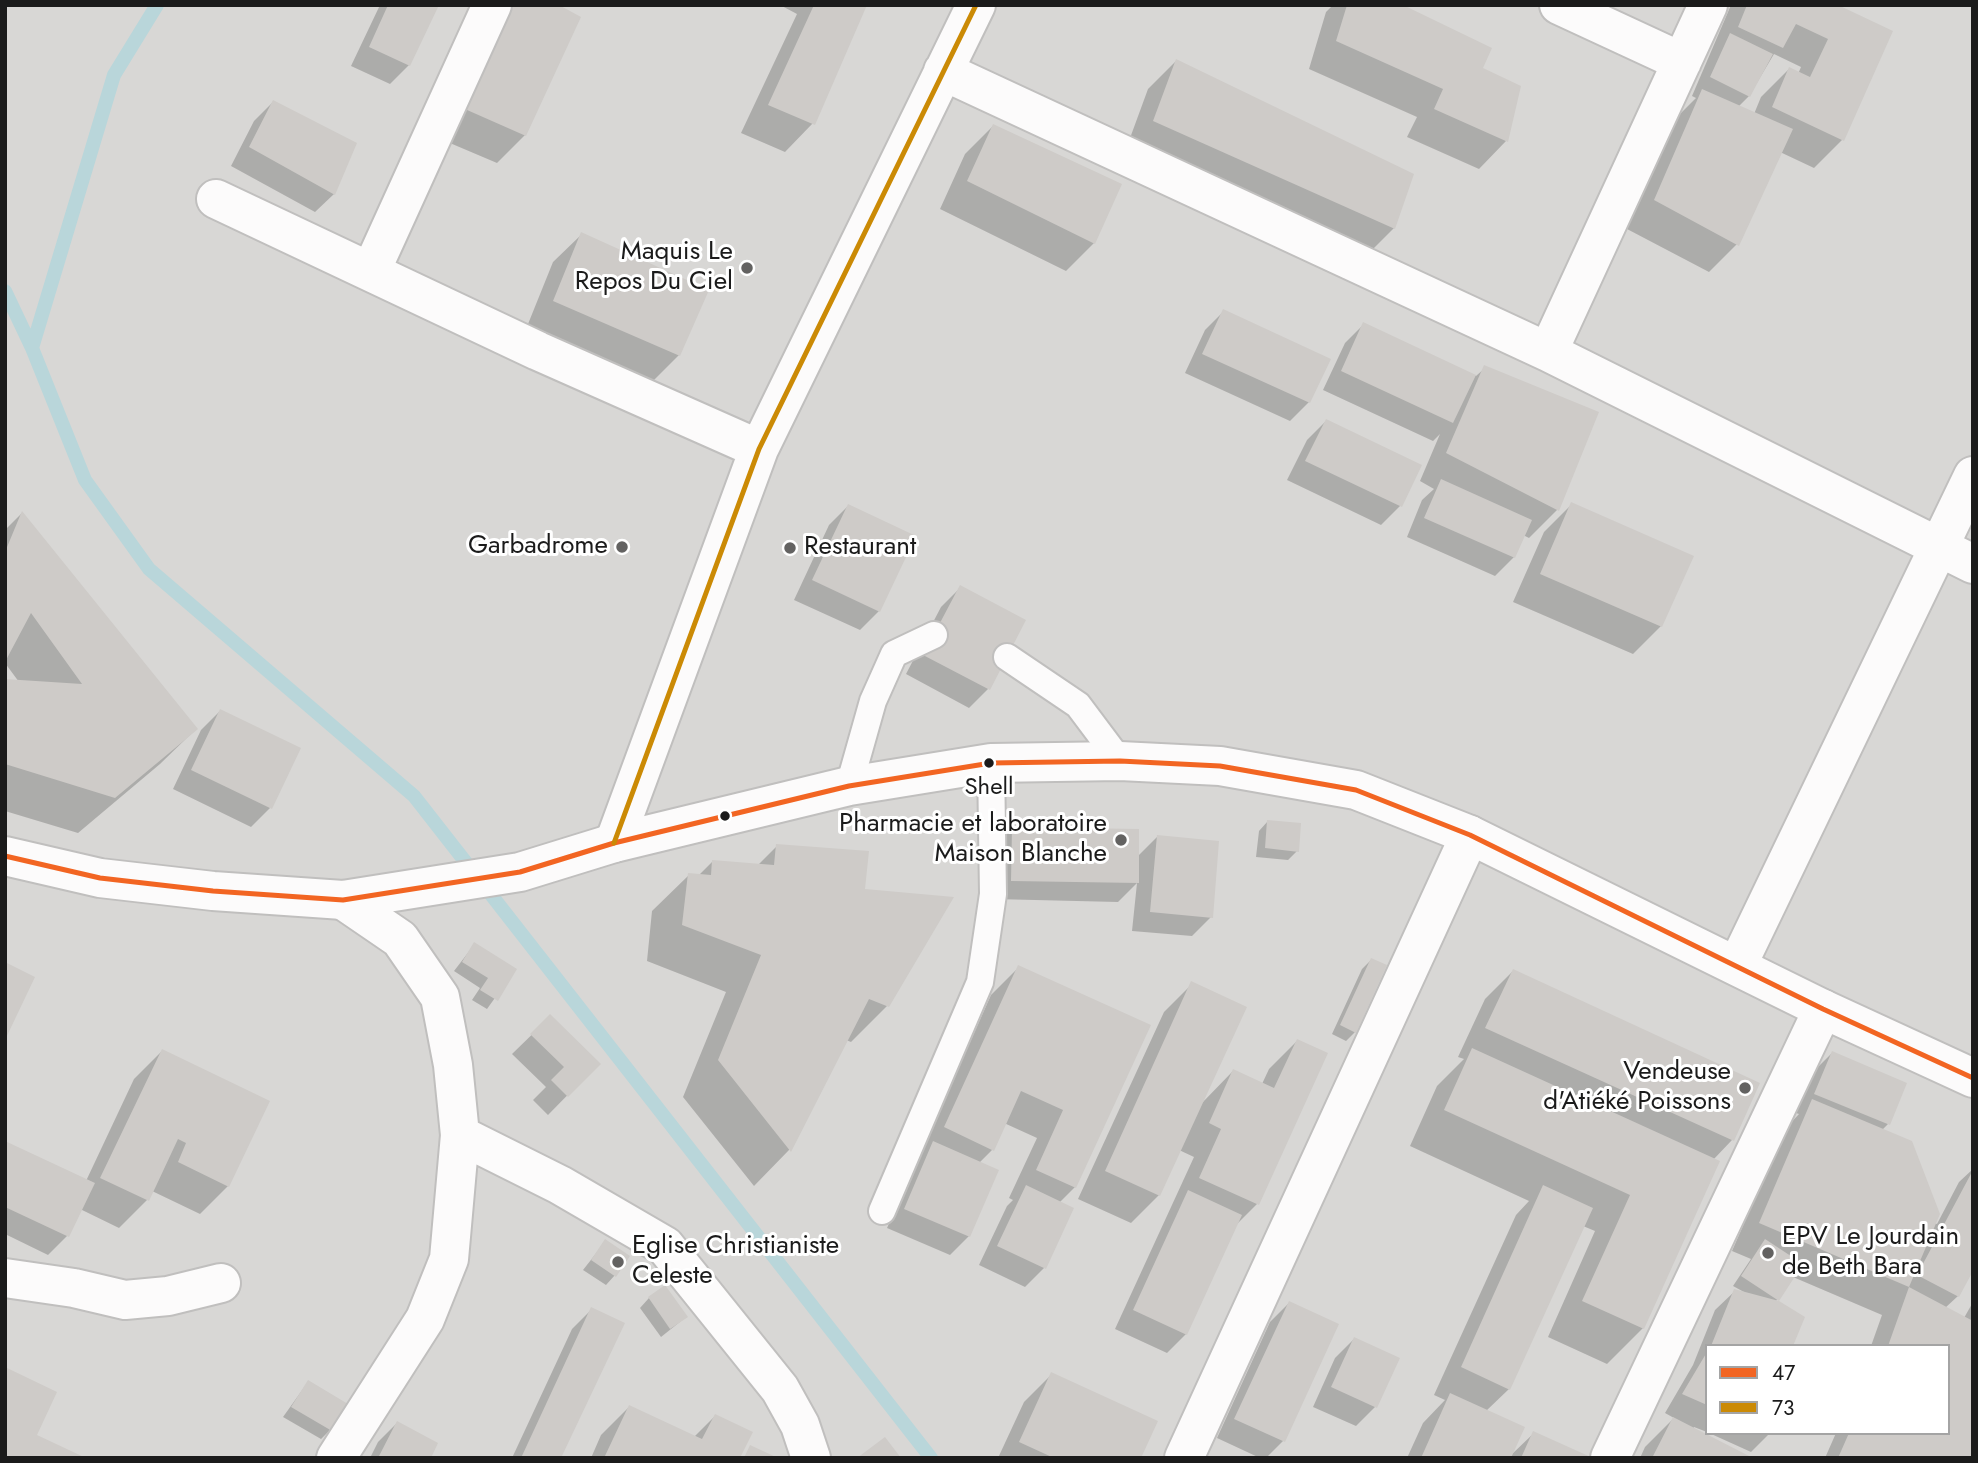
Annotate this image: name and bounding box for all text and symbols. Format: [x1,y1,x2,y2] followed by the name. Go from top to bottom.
[575,237,733,298] place label: Maquis Le Repos Du Ciel
[739,260,755,276] marker: Maquis Le Repos Du Ciel
[468,531,608,563] place label: Garbadrome
[804,532,916,564] place label: Restaurant
[614,539,630,555] marker: Garbadrome
[782,540,798,556] marker: Restaurant
[982,756,996,770] marker: Shell
[964,774,1014,802] place label: Shell
[718,809,732,823] unlabelled marker
[839,809,1107,870] place label: Pharmacie et laboratoire Maison Blanche
[1113,832,1129,848] marker: Pharmacie et laboratoire Maison Blanche
[1543,1057,1731,1118] place label: Vendeuse d'Atiéké Poissons
[1737,1080,1753,1096] marker: Vendeuse d'Atiéké Poissons
[1782,1222,1959,1284] place label: EPV Le Jourdain de Beth Bara
[632,1231,839,1292] place label: Eglise Christianiste Celeste
[1760,1245,1776,1261] marker: EPV Le Jourdain de Beth Bara
[610,1254,626,1270] marker: Eglise Christianiste Celeste
[1705,1344,1950,1435] legend
[1772,1358,1795,1388] text: 47
[1772,1393,1795,1423] text: 73

